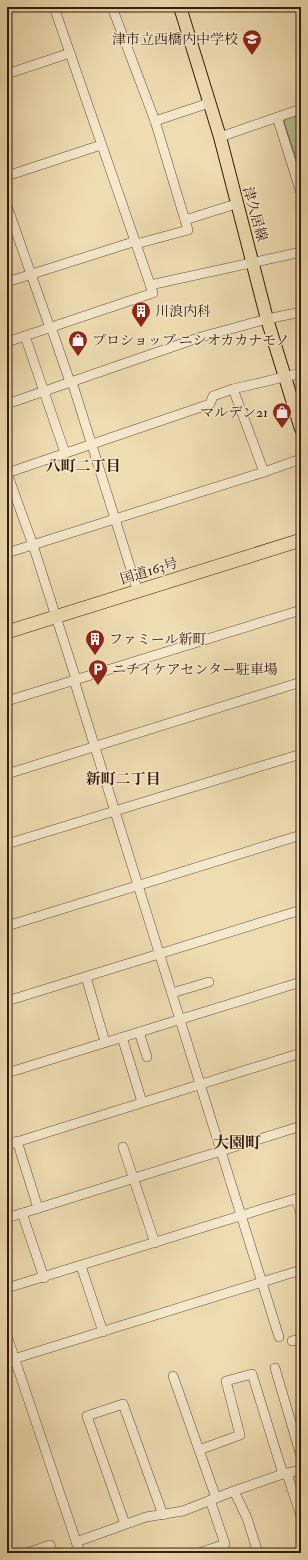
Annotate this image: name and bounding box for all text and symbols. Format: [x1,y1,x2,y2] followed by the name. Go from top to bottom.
[241,28,263,56] school or university icon: 津市立西橋内中学校
[112,31,238,48] place label: 津市立西橋内中学校
[239,185,271,243] street label: 津久居線
[130,300,152,328] building icon: 川浪内科
[155,303,211,320] place label: 川浪内科
[67,329,89,357] shop icon: プロショップ ニシオカカナモノ
[92,332,290,349] place label: プロショップ ニシオカカナモノ
[271,401,293,429] shop icon: マルデン21
[200,404,268,421] place label: マルデン21
[45,457,121,476] district label: 八町二丁目
[118,554,180,588] street label: 国道163号
[84,628,106,656] building icon: ファミール新町
[109,631,206,648] place label: ファミール新町
[87,658,109,686] parking icon: ニチイケアセンター駐車場
[112,661,278,678] place label: ニチイケアセンター駐車場
[85,770,161,789] district label: 新町二丁目
[213,1133,261,1153] district label: 大園町

